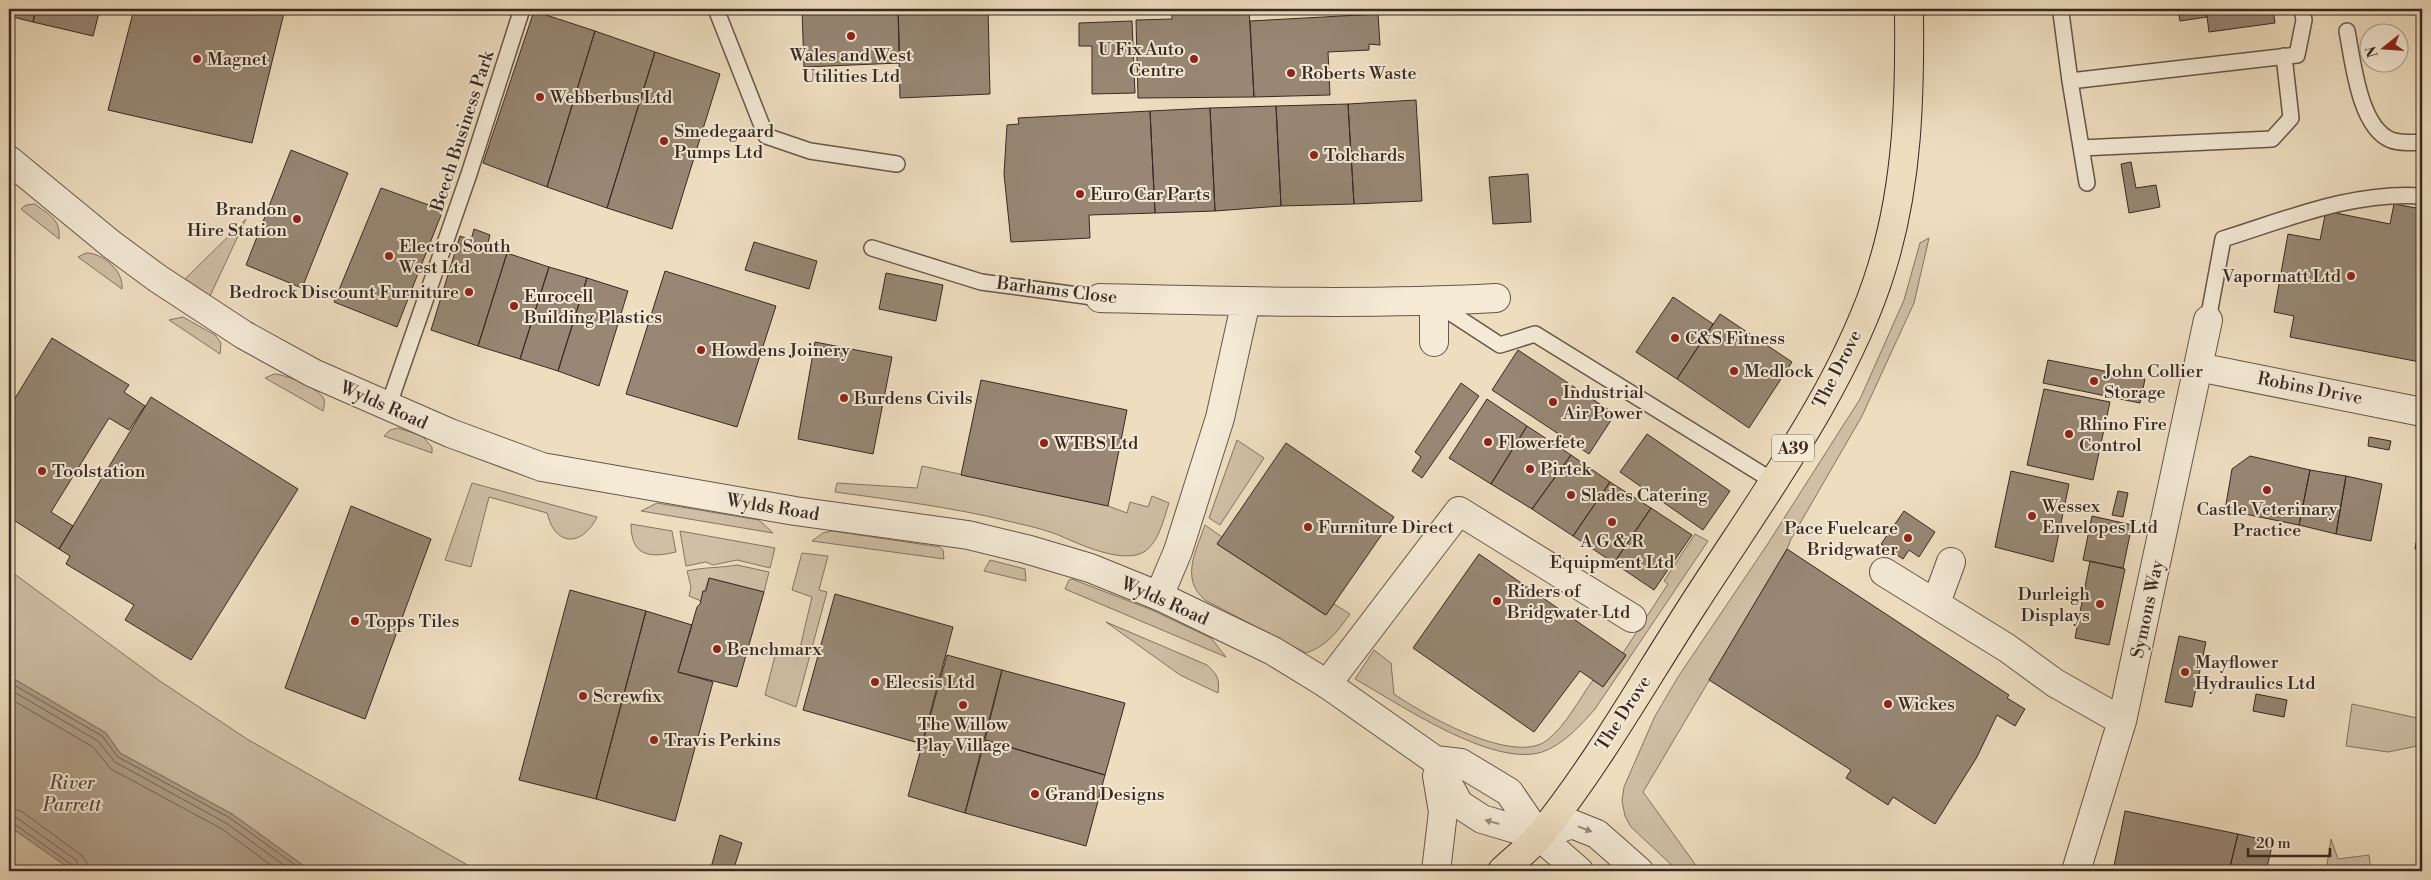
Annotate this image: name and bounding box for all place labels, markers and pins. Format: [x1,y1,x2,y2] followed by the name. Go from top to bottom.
[845,30,857,42] marker: Wales and West Utilities Ltd
[1098,38,1184,82] place label: U Fix Auto Centre
[789,44,913,88] place label: Wales and West Utilities Ltd
[207,48,268,71] place label: Magnet
[191,53,203,65] marker: Magnet
[1188,53,1200,65] marker: U Fix Auto Centre
[1301,62,1417,85] place label: Roberts Waste
[1285,67,1297,79] marker: Roberts Waste
[549,86,673,109] place label: Webberbus Ltd
[534,91,546,103] marker: Webberbus Ltd
[674,120,775,164] place label: Smedegaard Pumps Ltd
[658,135,670,147] marker: Smedegaard Pumps Ltd
[1324,144,1405,167] place label: Tolchards
[1308,149,1320,161] marker: Tolchards
[1090,183,1210,206] place label: Euro Car Parts
[1074,188,1086,200] marker: Euro Car Parts
[187,198,287,242] place label: Brandon Hire Station
[291,213,303,225] marker: Brandon Hire Station
[398,235,511,279] place label: Electro South West Ltd
[383,250,395,262] marker: Electro South West Ltd
[2221,265,2342,288] place label: Vapormatt Ltd
[2345,270,2357,282] marker: Vapormatt Ltd
[228,281,459,304] place label: Bedrock Discount Furniture
[523,285,662,329] place label: Eurocell Building Plastics
[463,286,475,298] marker: Bedrock Discount Furniture
[508,300,520,312] marker: Eurocell Building Plastics
[1685,327,1785,350] place label: C&S Fitness
[1669,332,1681,344] marker: C&S Fitness
[711,339,850,362] place label: Howdens Joinery
[695,344,707,356] marker: Howdens Joinery
[1744,360,1815,383] place label: Medlock
[2103,360,2203,404] place label: John Collier Storage
[1728,365,1740,377] marker: Medlock
[2088,375,2100,387] marker: John Collier Storage
[1562,381,1645,425] place label: Industrial Air Power
[853,387,973,410] place label: Burdens Civils
[838,392,850,404] marker: Burdens Civils
[1547,396,1559,408] marker: Industrial Air Power
[2079,413,2167,457] place label: Rhino Fire Control
[2063,428,2075,440] marker: Rhino Fire Control
[1498,431,1585,454] place label: Flowerfete
[1053,432,1139,455] place label: WTBS Ltd
[1482,436,1494,448] marker: Flowerfete
[1038,437,1050,449] marker: WTBS Ltd
[1540,458,1593,481] place label: Pirtek
[52,460,146,483] place label: Toolstation
[1524,463,1536,475] marker: Pirtek
[36,465,48,477] marker: Toolstation
[1581,484,1708,507] place label: Slades Catering
[2261,484,2273,496] marker: Castle Veterinary Practice
[1565,489,1577,501] marker: Slades Catering
[2041,495,2159,539] place label: Wessex Envelopes Ltd
[2196,498,2338,542] place label: Castle Veterinary Practice
[2026,510,2038,522] marker: Wessex Envelopes Ltd
[1318,516,1454,539] place label: Furniture Direct
[1606,516,1618,528] marker: A G & R Equipment Ltd
[1784,517,1898,561] place label: Pace Fuelcare Bridgwater
[1302,521,1314,533] marker: Furniture Direct
[1550,530,1675,574] place label: A G & R Equipment Ltd
[1902,532,1914,544] marker: Pace Fuelcare Bridgwater
[1506,580,1631,624] place label: Riders of Bridgwater Ltd
[2018,583,2090,627] place label: Durleigh Displays
[1491,595,1503,607] marker: Riders of Bridgwater Ltd
[2094,598,2106,610] marker: Durleigh Displays
[365,610,459,633] place label: Topps Tiles
[349,615,361,627] marker: Topps Tiles
[726,638,822,661] place label: Benchmarx
[711,643,723,655] marker: Benchmarx
[2195,651,2316,695] place label: Mayflower Hydraulics Ltd
[2179,666,2191,678] marker: Mayflower Hydraulics Ltd
[885,671,976,694] place label: Elecsis Ltd
[869,676,881,688] marker: Elecsis Ltd
[593,685,663,708] place label: Screwfix
[577,690,589,702] marker: Screwfix
[1897,693,1955,716] place label: Wickes
[1882,698,1894,710] marker: Wickes
[957,699,969,711] marker: The Willow Play Village
[916,713,1010,757] place label: The Willow Play Village
[664,729,781,752] place label: Travis Perkins
[648,734,660,746] marker: Travis Perkins
[1045,783,1165,806] place label: Grand Designs
[1029,788,1041,800] marker: Grand Designs

